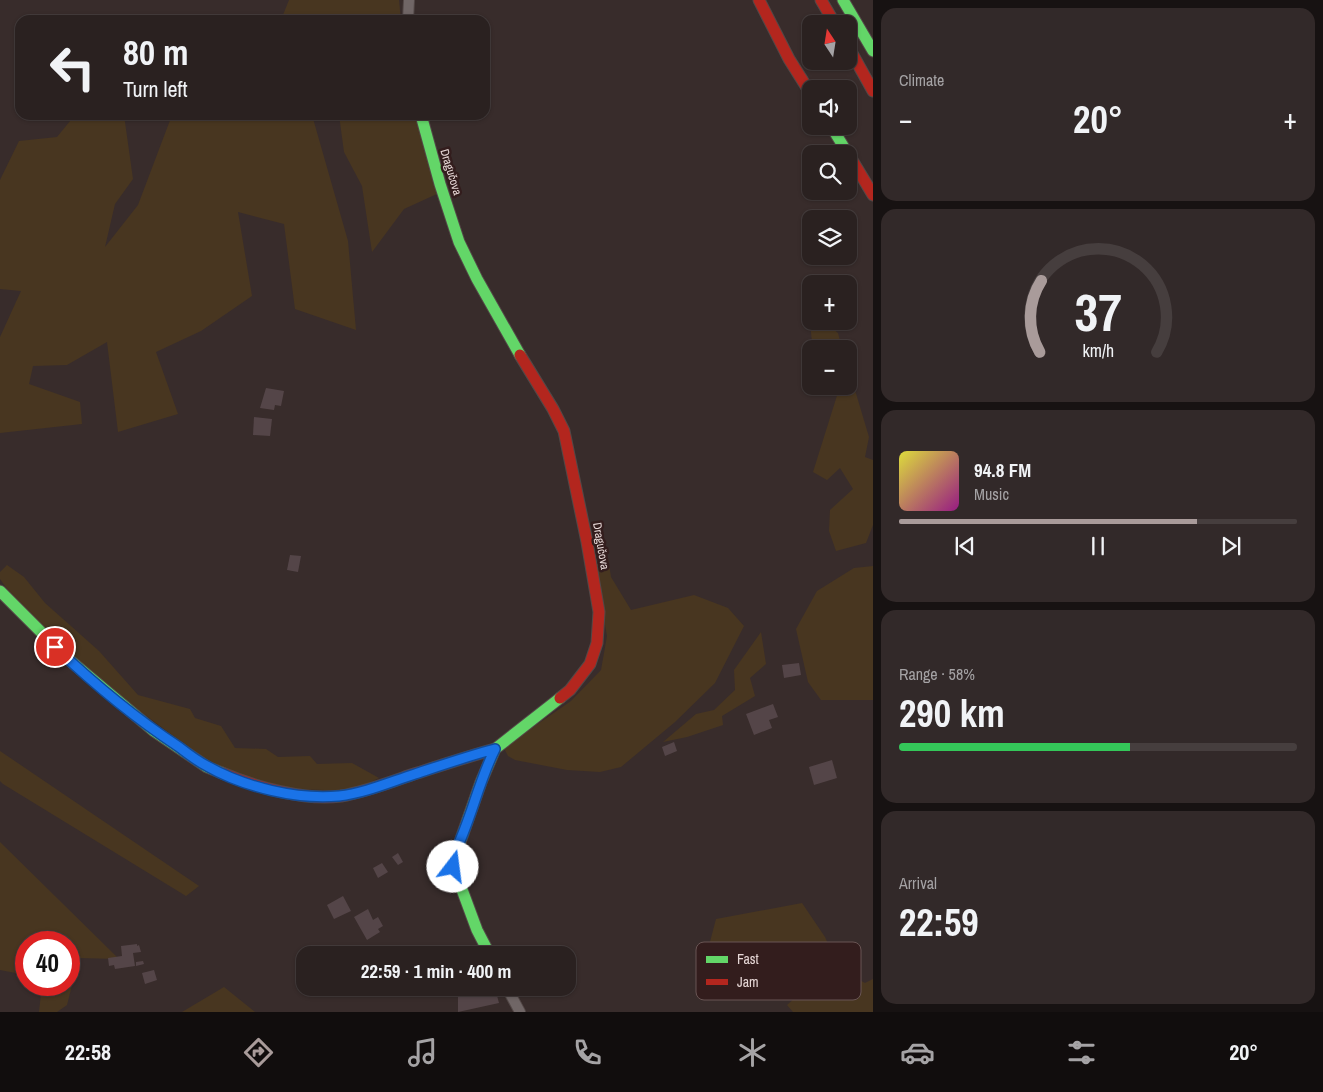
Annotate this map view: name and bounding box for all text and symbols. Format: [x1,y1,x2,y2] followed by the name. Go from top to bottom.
[802,15,858,70] north arrow
[802,15,857,395] map controls
[123,29,188,76] text: 80 m
[40,35,105,100] icon: left
[899,69,944,91] text: Climate
[123,74,188,104] text: Turn left
[802,80,857,135] button: sound
[1073,94,1123,145] text: 20°
[899,100,912,138] text: −
[1284,100,1297,138] text: +
[802,145,857,200] button: search
[436,147,466,198] street label: Dragučova
[802,210,857,265] button: layers
[802,275,857,330] button: +
[1074,277,1122,347] text: 37
[1082,339,1114,363] text: km/h
[802,340,857,395] button: −
[974,457,1031,483] text: 94.8 FM
[974,483,1009,505] text: Music
[589,521,613,571] street label: Dragučova
[951,532,979,560] icon: previous
[1084,532,1112,560] icon: pause
[1217,532,1245,560] icon: next
[34,626,76,668] pin
[41,633,69,661] icon: arrive
[899,663,975,685] text: Range · 58%
[899,688,1005,739] text: 290 km
[426,840,478,892] position arrow
[899,872,937,894] text: Arrival
[899,897,979,948] text: 22:59
[15,931,80,996] speed limit sign: 40
[696,942,861,1000] legend
[737,950,759,968] text: Fast
[361,958,511,984] text: 22:59 · 1 min · 400 m
[737,973,759,991] text: Jam
[241,1035,276,1070] icon: directions
[405,1035,440,1070] icon: music
[570,1035,605,1070] icon: phone
[735,1035,770,1070] icon: climate
[900,1035,935,1070] icon: car
[1064,1035,1099,1070] icon: filters
[65,1037,111,1067] text: 22:58
[1229,1037,1258,1067] text: 20°

